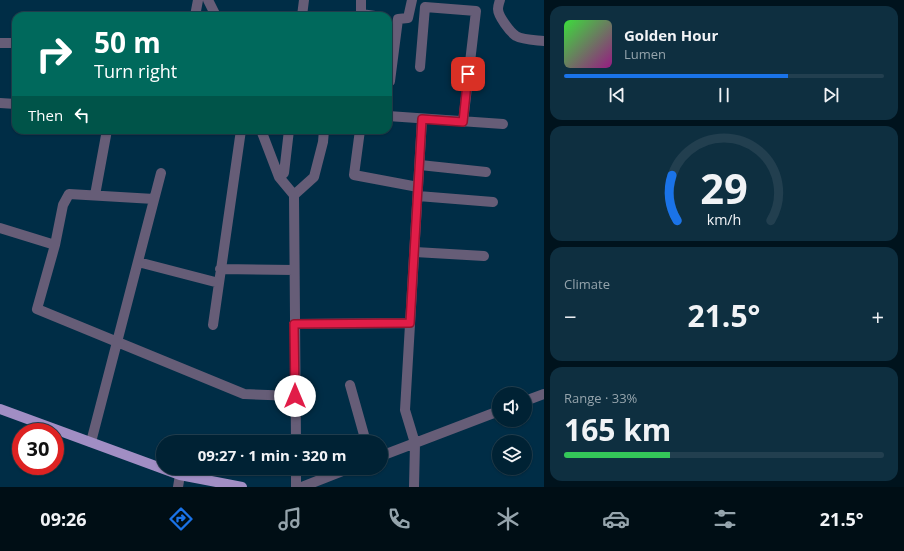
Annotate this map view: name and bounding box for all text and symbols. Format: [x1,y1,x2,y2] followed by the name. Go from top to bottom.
[94,23,161,61] text: 50 m
[624,25,718,45] text: Golden Hour
[28,28,80,80] icon: right
[624,45,666,63] text: Lumen
[451,57,485,91] pin
[94,59,177,83] text: Turn right
[457,63,479,85] icon: arrive
[606,84,628,106] icon: previous
[713,84,735,106] icon: pause
[820,84,842,106] icon: next
[71,104,93,126] icon: left
[28,105,63,125] text: Then
[700,160,748,216] text: 29
[707,210,741,229] text: km/h
[564,275,610,293] text: Climate
[688,295,760,336] text: 21.5°
[564,301,577,331] text: −
[871,301,884,331] text: +
[274,375,316,417] position arrow
[492,387,532,475] map controls
[492,387,532,427] button: sound
[564,389,637,407] text: Range · 33%
[564,409,671,450] text: 165 km
[12,423,64,475] speed limit sign: 30
[492,435,532,475] button: layers
[198,445,346,465] text: 09:27 · 1 min · 320 m
[167,505,195,533] icon: directions
[276,505,304,533] icon: music
[385,505,413,533] icon: phone
[494,505,522,533] icon: climate
[602,505,630,533] icon: car
[711,505,739,533] icon: filters
[40,507,87,531] text: 09:26
[820,507,864,531] text: 21.5°

